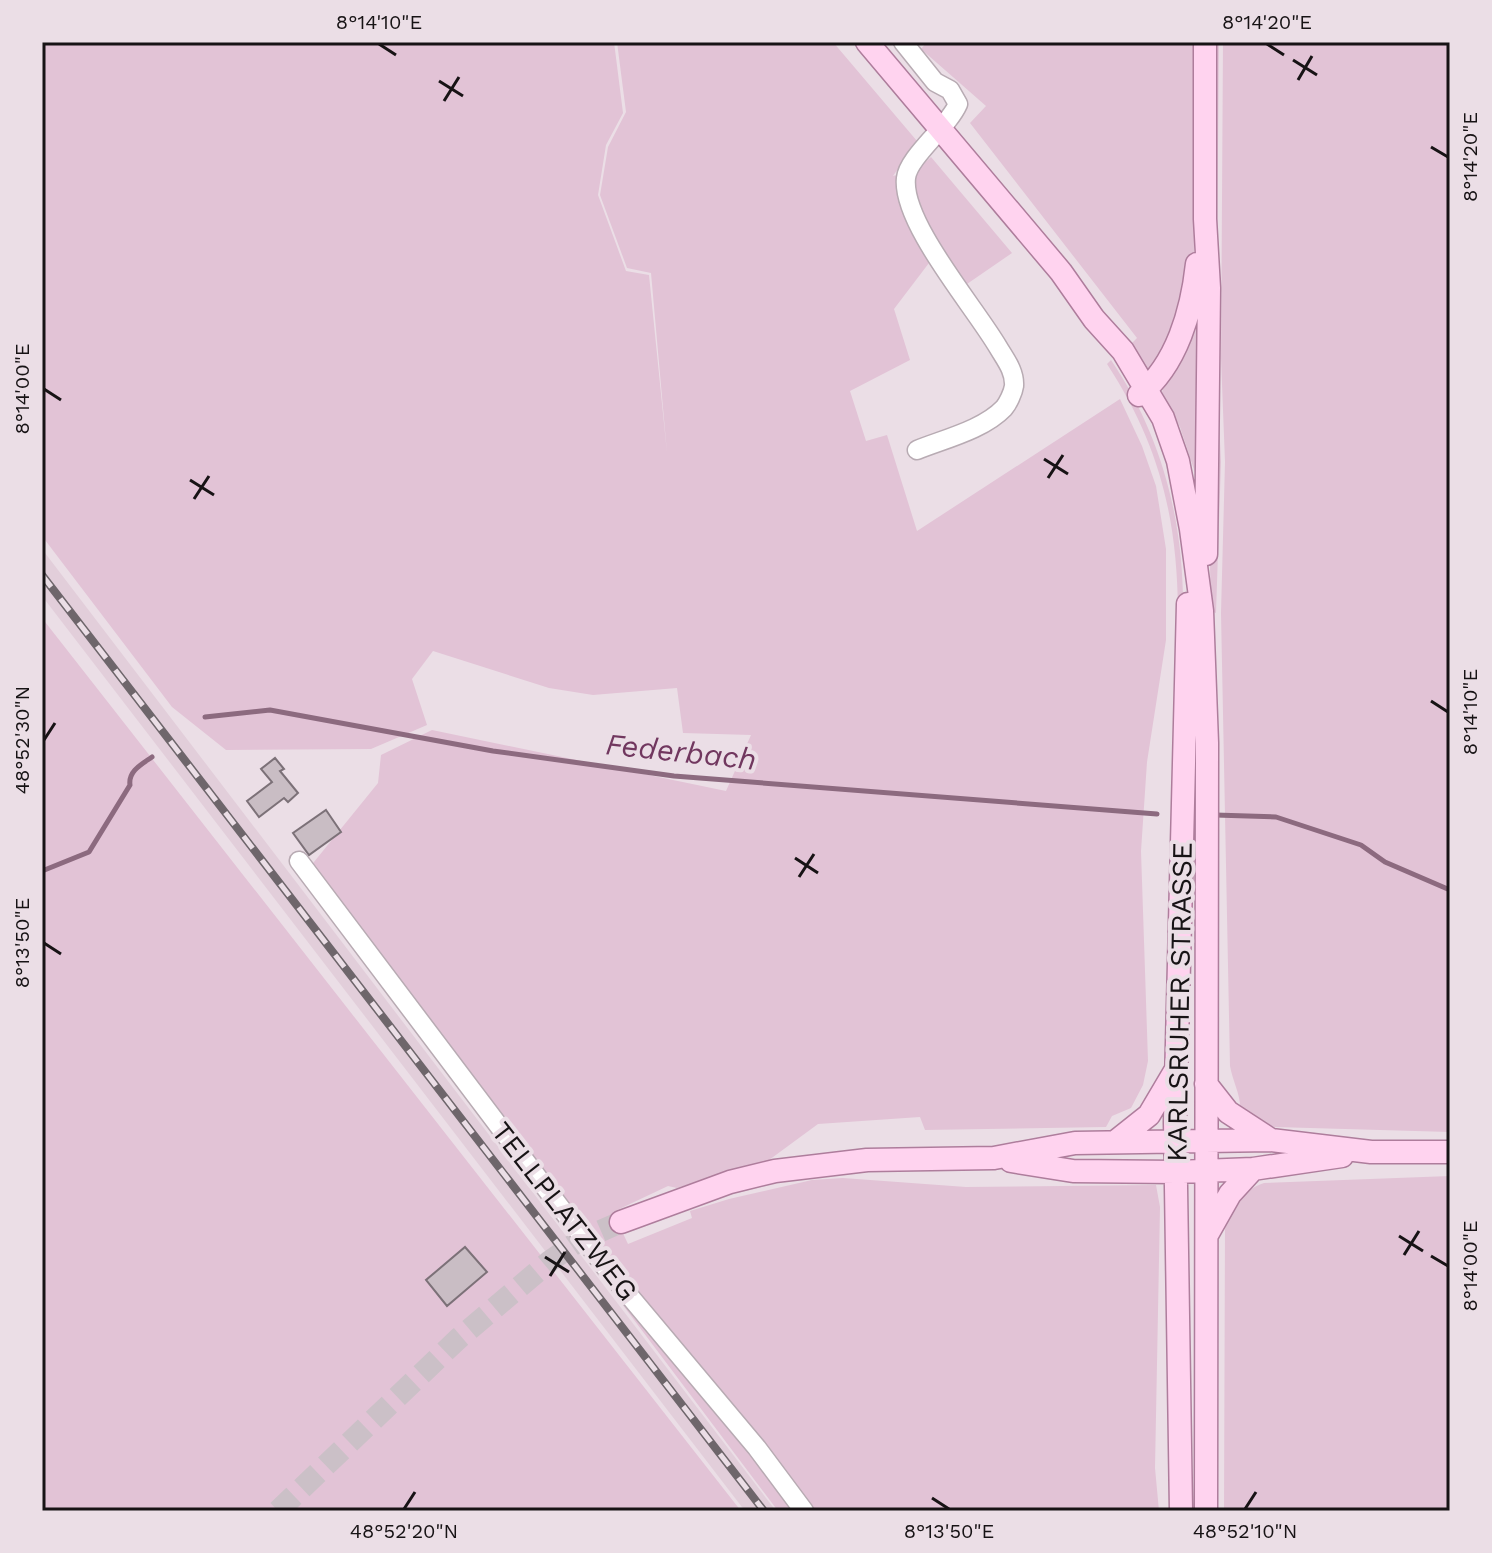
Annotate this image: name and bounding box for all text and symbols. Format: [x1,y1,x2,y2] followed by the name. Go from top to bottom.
[336,10,422,34] text: 8°14'10"E
[1222,10,1312,34] text: 8°14'20"E
[1458,112,1482,202] text: 8°14'20"E
[10,344,34,434] text: 8°14'00"E
[1458,669,1482,755] text: 8°14'10"E
[10,686,34,794] text: 48°52'30"N
[604,726,758,777] water label: Federbach
[1160,842,1199,1162] street label: KARLSRUHER STRASSE
[10,898,34,988] text: 8°13'50"E
[485,1116,644,1307] street label: TELLPLATZWEG
[1458,1221,1482,1311] text: 8°14'00"E
[350,1519,458,1543] text: 48°52'20"N
[904,1519,994,1543] text: 8°13'50"E
[1193,1519,1297,1543] text: 48°52'10"N

